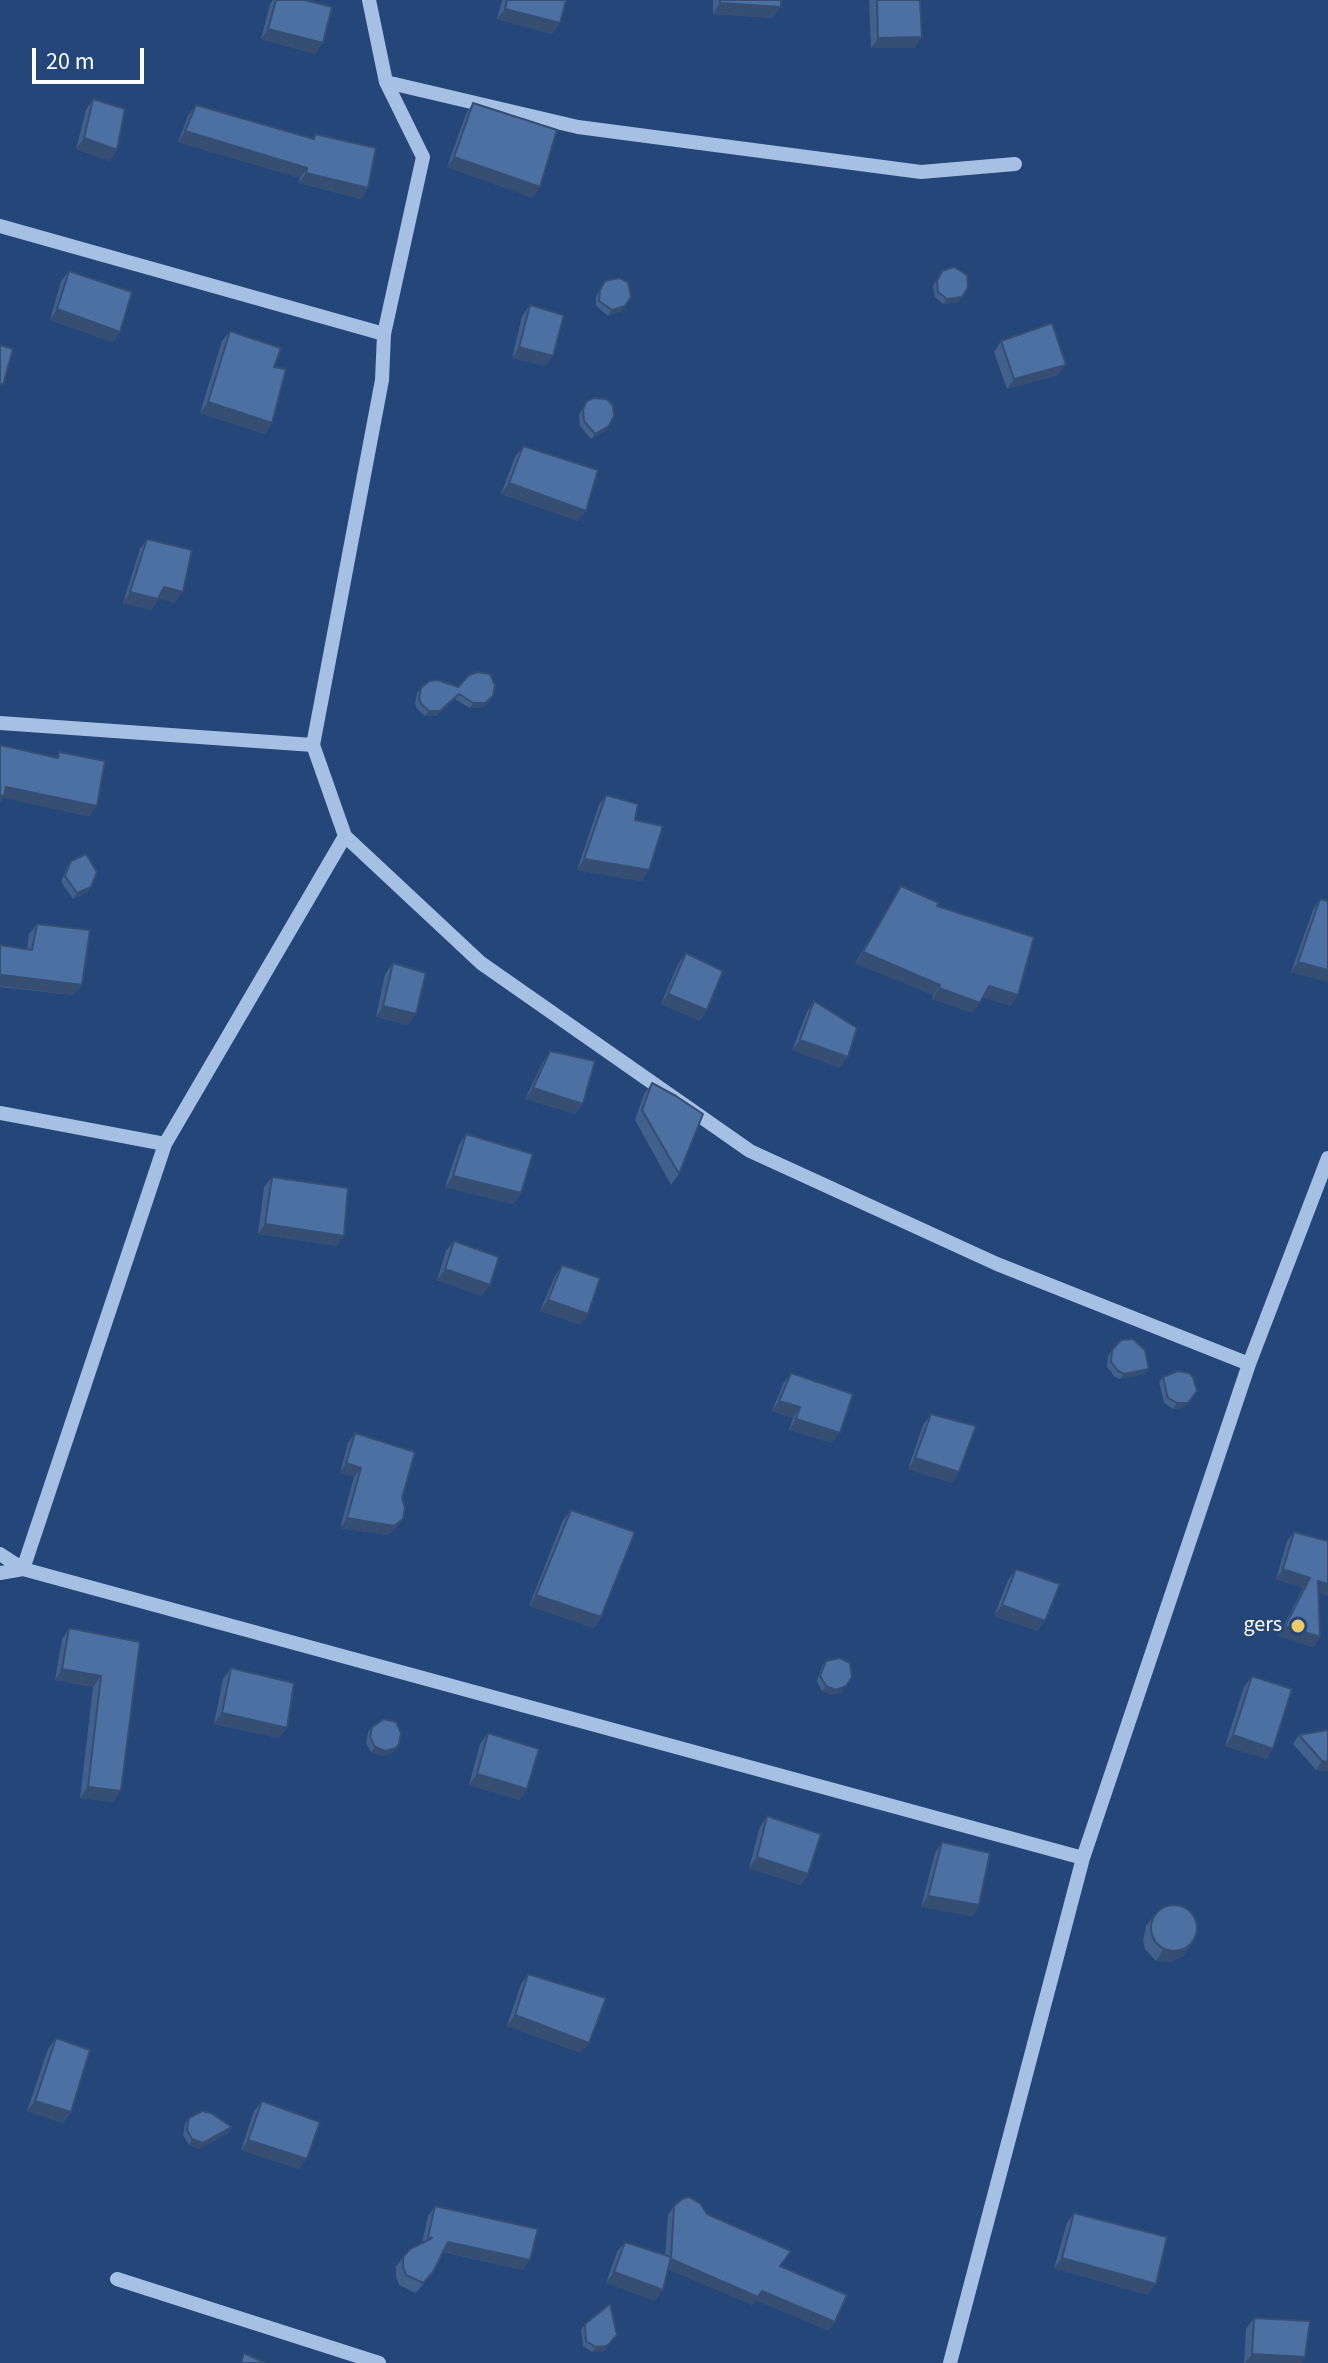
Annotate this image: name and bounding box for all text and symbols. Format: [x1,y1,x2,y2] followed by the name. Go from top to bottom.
[36,32,148,82] scale bar
[46,44,95,79] text: 20 m
[1244,1613,1282,1639] place label: gers
[1289,1617,1307,1635] marker: gers

